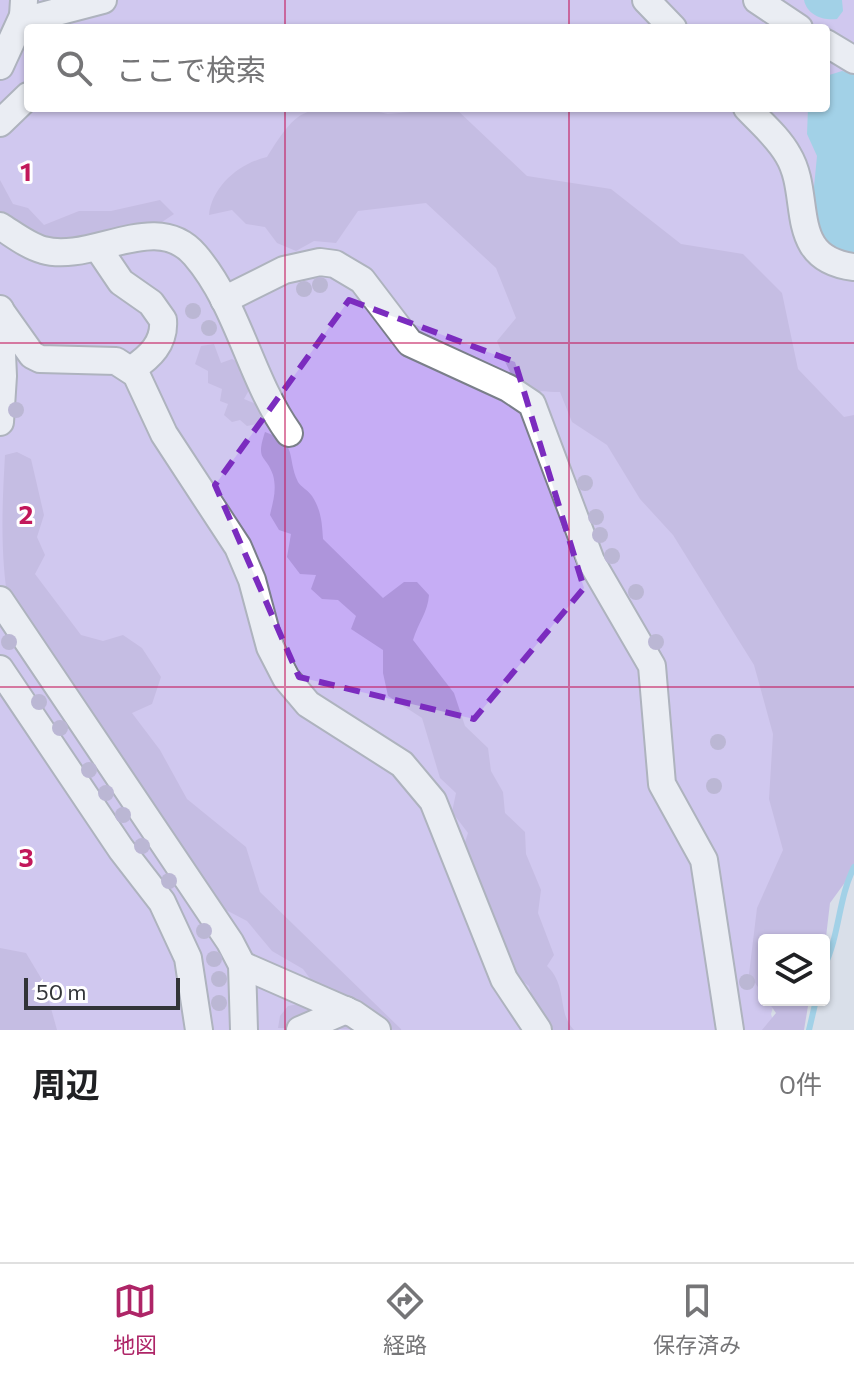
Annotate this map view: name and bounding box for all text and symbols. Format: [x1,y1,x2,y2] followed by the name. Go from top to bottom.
[24,24,830,112] search box
[52,46,96,90] icon: search
[116,50,266,87] text: ここで検索
[20,155,32,186] text: 1
[19,498,33,529] text: 2
[18,841,34,872] text: 3
[758,934,830,1006] map controls
[758,934,830,1006] button: layers
[24,974,180,1010] scale bar
[36,978,86,1005] text: 50 m
[32,1062,100,1104] text: 周辺
[779,1068,822,1099] text: 0件
[113,1279,157,1359] tab: 地図
[383,1279,427,1359] tab: 経路
[653,1279,741,1359] tab: 保存済み

